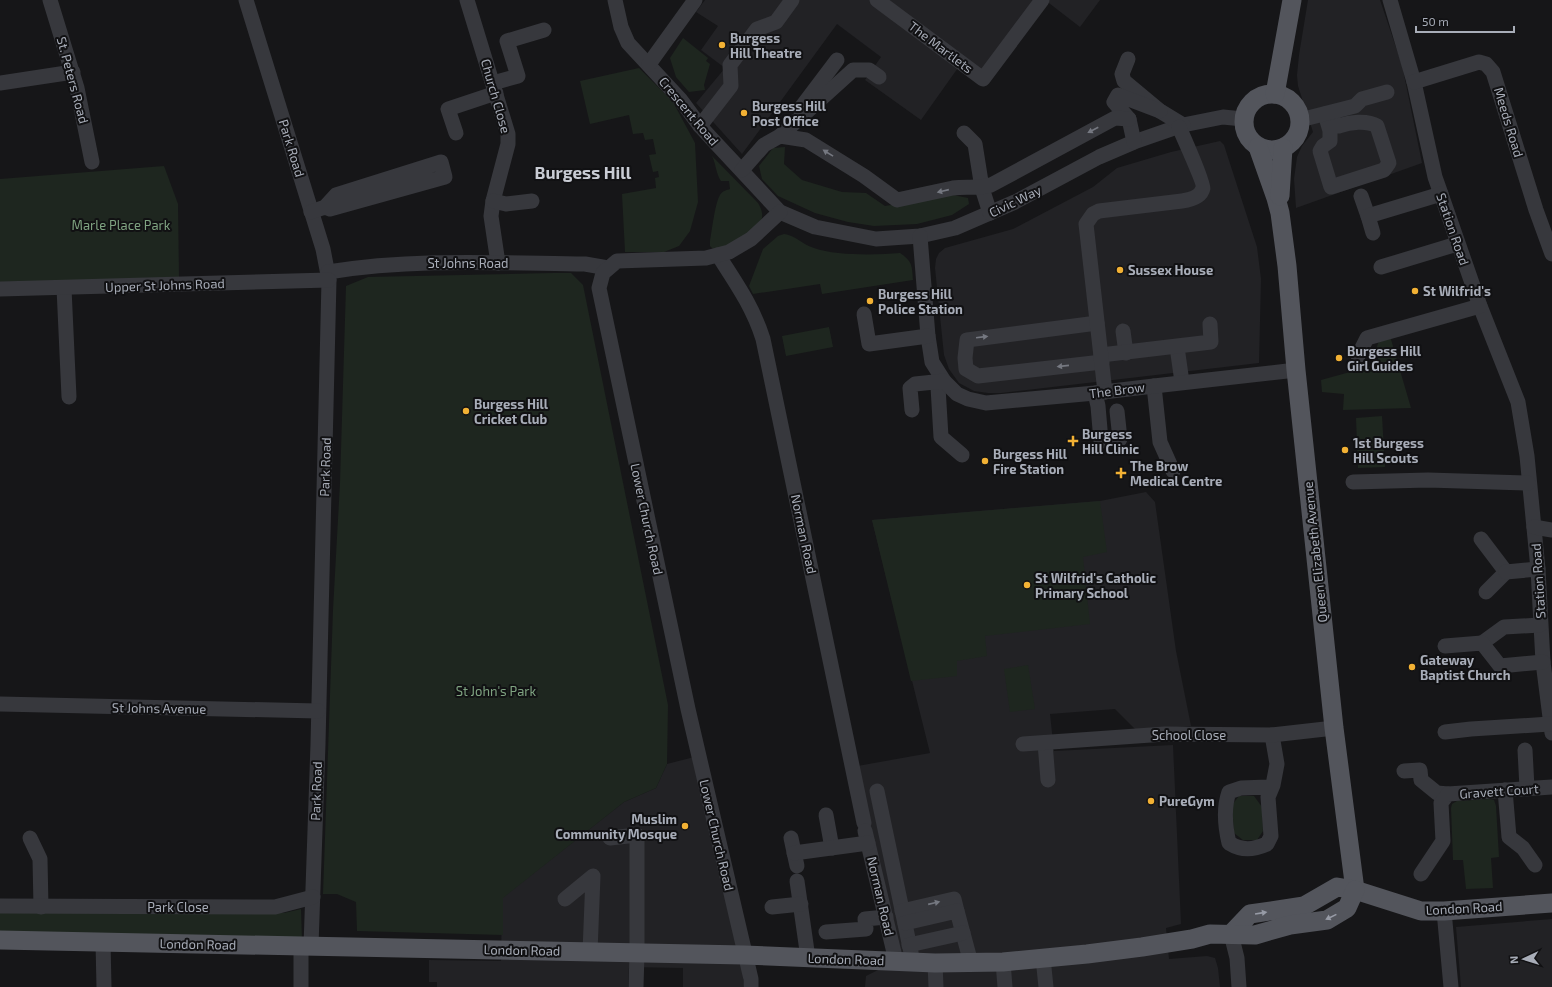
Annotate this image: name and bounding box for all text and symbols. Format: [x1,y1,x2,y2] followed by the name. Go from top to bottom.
[1416,8,1514,34] scale bar
[1422,14,1449,28] text: 50 m
[906,18,976,76] street label: The Martlets
[730,30,802,61] place label: Burgess Hill Theatre
[54,35,92,125] street label: St. Peters Road
[717,40,727,50] marker: Burgess Hill Theatre
[478,57,514,135] street label: Church Close
[656,73,722,149] street label: Crescent Road
[1491,85,1527,159] street label: Meeds Road
[752,98,827,129] place label: Burgess Hill Post Office
[739,108,749,118] marker: Burgess Hill Post Office
[276,117,308,179] street label: Park Road
[1087,127,1098,134] one-way arrow
[822,150,834,157] one-way arrow
[535,162,632,182] district label: Burgess Hill
[986,181,1044,220] street label: Civic Way
[937,188,949,194] one-way arrow
[1433,191,1473,267] street label: Station Road
[72,217,171,233] park label: Marle Place Park
[427,255,509,271] street label: St Johns Road
[1128,262,1213,278] place label: Sussex House
[1115,265,1125,275] marker: Sussex House
[105,275,225,295] street label: Upper St Johns Road
[1423,283,1491,299] place label: St Wilfrid's
[878,286,963,317] place label: Burgess Hill Police Station
[1410,286,1420,296] marker: St Wilfrid's
[865,296,875,306] marker: Burgess Hill Police Station
[976,334,988,341] one-way arrow
[1347,343,1422,374] place label: Burgess Hill Girl Guides
[1334,353,1344,363] marker: Burgess Hill Girl Guides
[1057,363,1069,369] one-way arrow
[1088,379,1146,401] street label: The Brow
[474,396,549,427] place label: Burgess Hill Cricket Club
[461,406,471,416] marker: Burgess Hill Cricket Club
[1082,426,1140,457] place label: Burgess Hill Clinic
[1067,435,1079,447] marker: Burgess Hill Clinic
[1353,435,1424,466] place label: 1st Burgess Hill Scouts
[316,437,334,497] street label: Park Road
[1340,445,1350,455] marker: 1st Burgess Hill Scouts
[993,446,1068,477] place label: Burgess Hill Fire Station
[980,456,990,466] marker: Burgess Hill Fire Station
[1130,458,1222,489] place label: The Brow Medical Centre
[627,462,667,576] street label: Lower Church Road
[1115,467,1127,479] marker: The Brow Medical Centre
[1300,481,1330,623] street label: Queen Elizabeth Avenue
[788,493,820,575] street label: Norman Road
[1527,543,1549,619] street label: Station Road
[1035,570,1156,601] place label: St Wilfrid's Catholic Primary School
[1022,580,1032,590] marker: St Wilfrid's Catholic Primary School
[1420,652,1511,683] place label: Gateway Baptist Church
[1407,662,1417,672] marker: Gateway Baptist Church
[456,683,537,699] park label: St John's Park
[112,699,206,717] street label: St Johns Avenue
[1152,727,1226,743] street label: School Close
[307,761,325,821] street label: Park Road
[696,778,738,892] street label: Lower Church Road
[1459,780,1539,802] street label: Gravett Court
[1159,793,1215,809] place label: PureGym
[1146,796,1156,806] marker: PureGym
[555,811,677,842] place label: Muslim Community Mosque
[680,821,690,831] marker: Muslim Community Mosque
[864,855,898,937] street label: Norman Road
[1425,898,1503,918] street label: London Road
[147,899,209,915] street label: Park Close
[928,900,940,906] one-way arrow
[1255,910,1267,916] one-way arrow
[1325,914,1336,920] one-way arrow
[159,935,237,953] street label: London Road
[1504,939,1544,979] north arrow
[483,941,561,959] street label: London Road
[807,950,885,968] street label: London Road
[1507,955,1520,964] text: N

